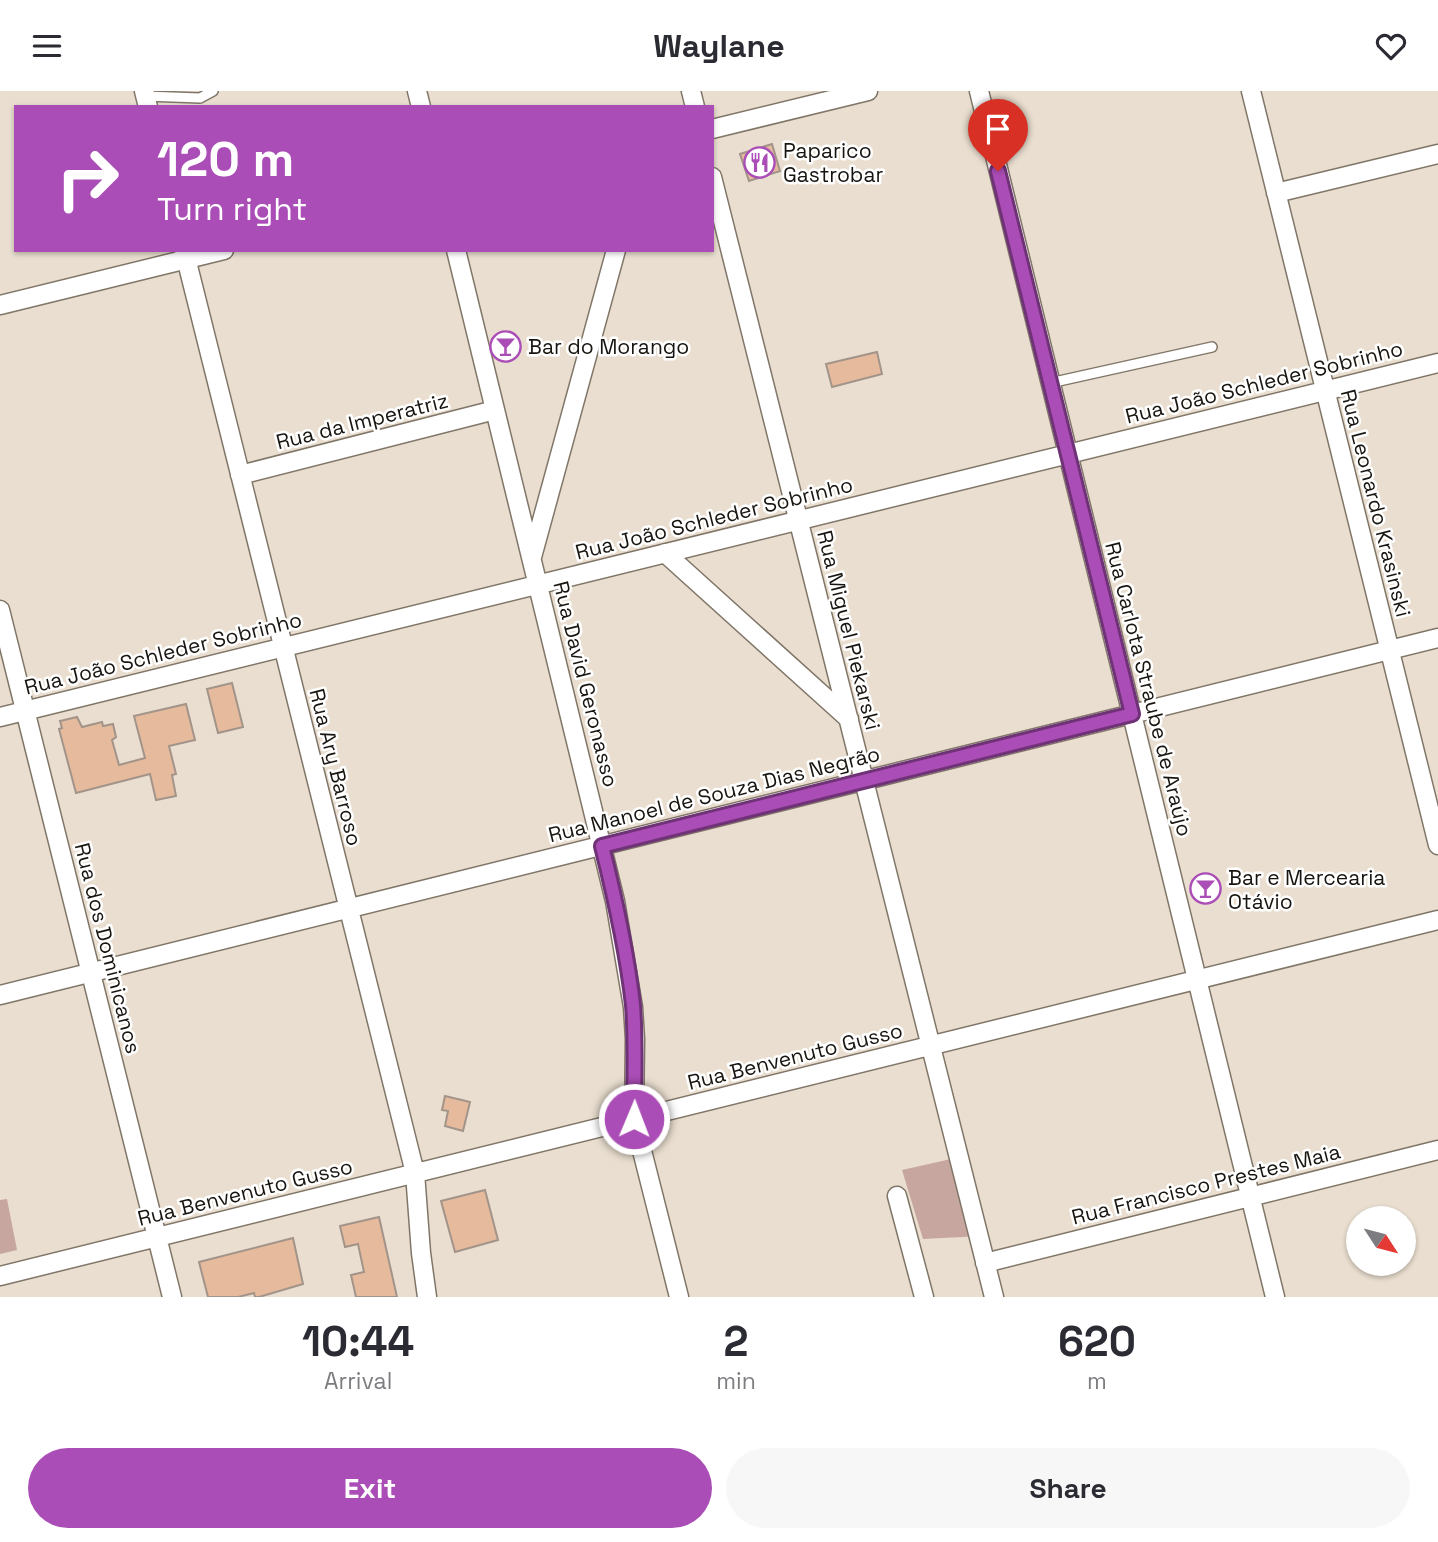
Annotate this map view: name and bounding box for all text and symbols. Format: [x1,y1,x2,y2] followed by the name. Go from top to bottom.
[653,26,785,66] text: Waylane
[28,27,66,65] icon: menu
[1372,27,1410,65] icon: heart
[968,99,1028,171] pin
[979,110,1017,148] icon: arrive
[157,128,294,190] text: 120 m
[42,133,133,224] icon: right
[783,137,883,188] place label: Paparico Gastrobar
[743,145,777,179] restaurant icon: Paparico Gastrobar
[157,189,307,229] text: Turn right
[488,329,522,363] bar icon: Bar do Morango
[528,333,689,360] place label: Bar do Morango
[1123,334,1405,430] street label: Rua João Schleder Sobrinho
[1335,386,1417,620] street label: Rua Leonardo Krasinski
[273,387,451,455] street label: Rua da Imperatriz
[573,470,855,566] street label: Rua João Schleder Sobrinho
[811,527,887,733] street label: Rua Miguel Piekarski
[1099,539,1199,839] street label: Rua Carlota Straube de Araújo
[547,578,625,790] street label: Rua David Geronasso
[22,605,304,701] street label: Rua João Schleder Sobrinho
[303,686,369,848] street label: Rua Ary Barroso
[545,740,883,848] street label: Rua Manoel de Souza Dias Negrão
[69,840,147,1056] street label: Rua dos Dominicanos
[1228,864,1385,915] place label: Bar e Mercearia Otávio
[1188,872,1222,906] bar icon: Bar e Mercearia Otávio
[685,1016,905,1096] street label: Rua Benvenuto Gusso
[597,1082,671,1156] position arrow
[1069,1137,1343,1231] street label: Rua Francisco Prestes Maia
[135,1152,355,1232] street label: Rua Benvenuto Gusso
[1346,1206,1416,1276] north arrow
[1346,1206,1416,1276] map controls
[302,1315,414,1368] text: 10:44
[724,1315,749,1368] text: 2
[1058,1315,1136,1368] text: 620
[324,1366,392,1396] text: Arrival
[716,1366,756,1396] text: min
[1087,1366,1107,1396] text: m
[28,1448,712,1528] button: Exit
[726,1448,1410,1528] button: Share

